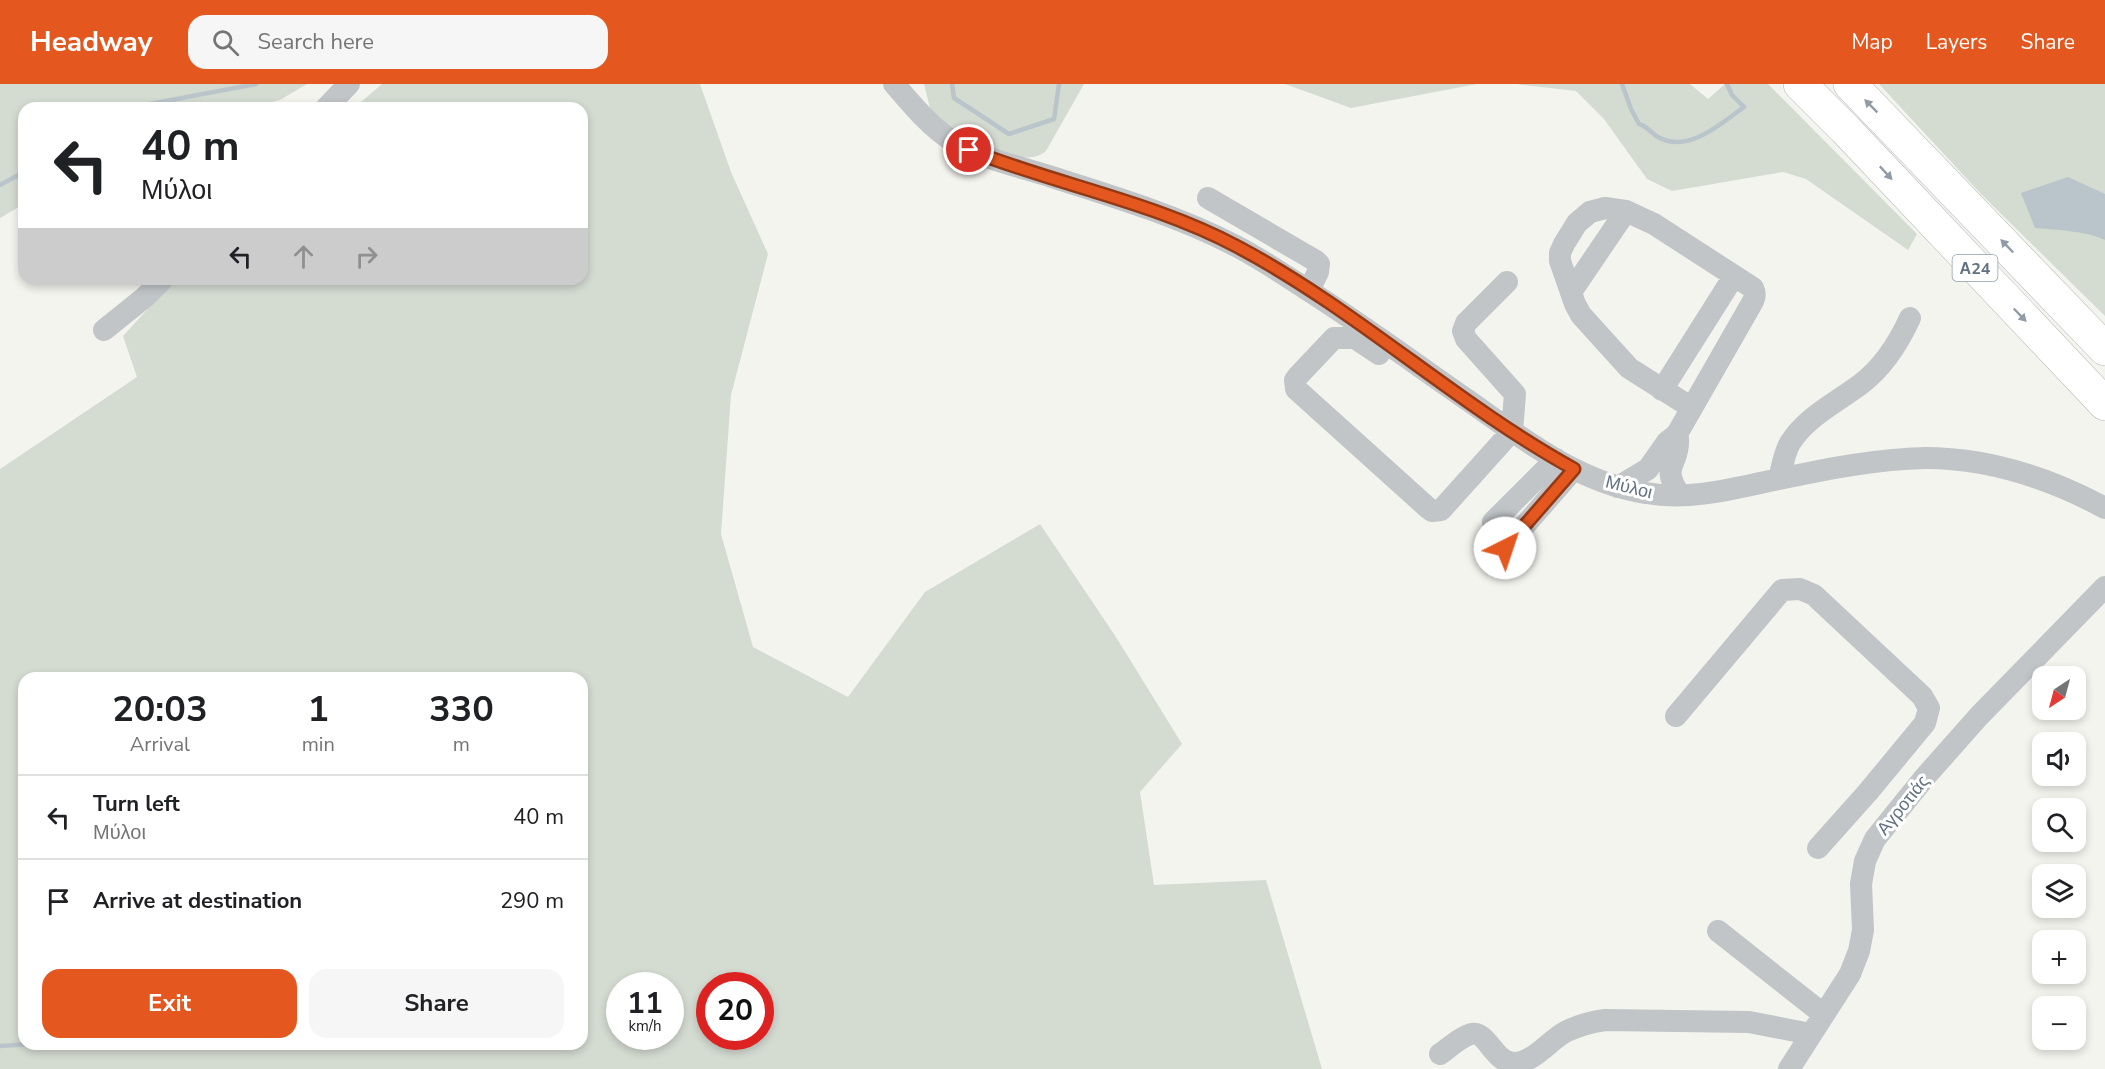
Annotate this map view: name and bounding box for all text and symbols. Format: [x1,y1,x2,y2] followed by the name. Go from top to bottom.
[188,15,608,69] search box
[30,23,152,61] text: Headway
[209,26,242,59] icon: search
[257,27,374,57] text: Search here
[1851,28,1893,56] text: Map
[1926,28,1987,56] text: Layers
[2020,28,2075,56] text: Share
[1865,99,1879,113] one-way arrow
[141,118,240,175] text: 40 m
[943,124,994,175] pin
[42,126,120,204] icon: left
[952,133,985,166] icon: arrive
[1879,165,1892,180] one-way arrow
[141,172,212,209] text: Μύλοι
[2000,239,2014,253] one-way arrow
[224,240,257,273] icon: left
[287,240,320,273] icon: ahead
[350,240,383,273] icon: right
[1952,255,1998,281] road number: Α24
[2013,307,2027,322] one-way arrow
[1603,470,1655,504] street label: Μύλοι
[1473,516,1537,580] position arrow
[2032,666,2086,720] north arrow
[2032,666,2086,1050] map controls
[112,685,208,734] text: 20:03
[307,685,329,734] text: 1
[429,685,494,734] text: 330
[130,731,190,758] text: Arrival
[302,731,335,758] text: min
[453,731,470,758] text: m
[2032,732,2086,786] button: sound
[1871,770,1935,840] street label: Αγροτιάς
[93,789,180,819] text: Turn left
[2032,798,2086,852] button: search
[42,801,75,834] icon: left
[513,802,564,832] text: 40 m
[93,819,146,846] text: Μύλοι
[2032,864,2086,918] button: layers
[42,885,75,918] icon: arrive
[93,886,302,916] text: Arrive at destination
[500,886,564,916] text: 290 m
[2032,930,2086,984] button: +
[42,969,297,1038] button: Exit
[309,969,564,1038] button: Share
[696,972,774,1050] speed limit sign: 20
[627,983,663,1024] text: 11
[2032,996,2086,1050] button: −
[628,1016,662,1036] text: km/h

